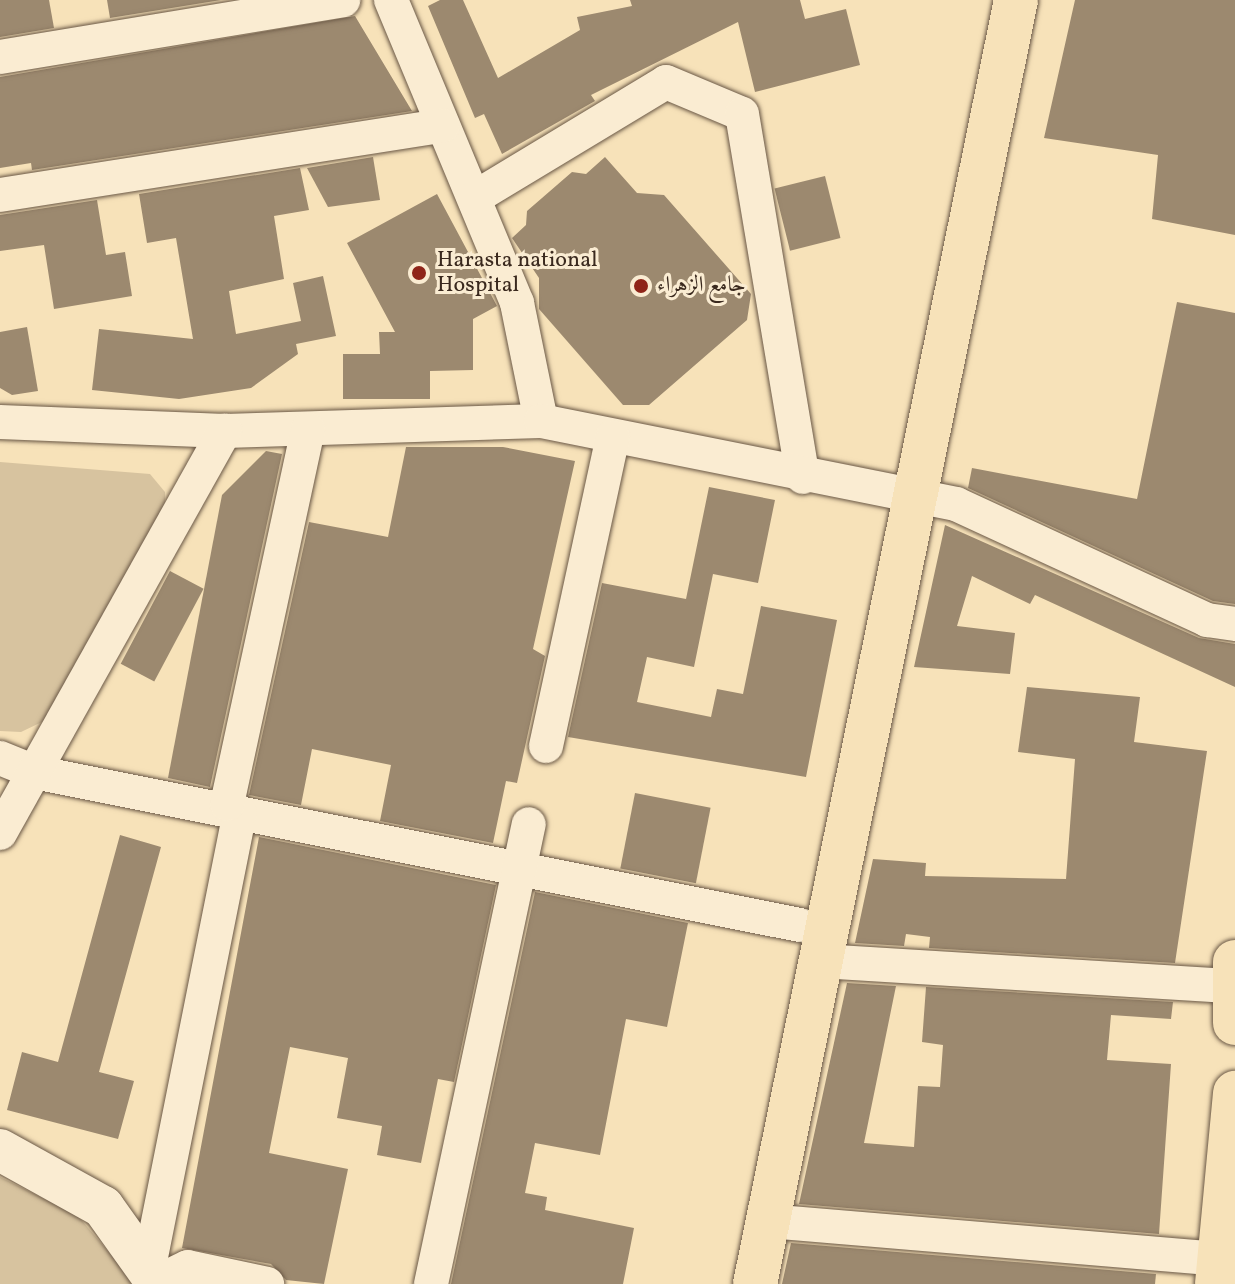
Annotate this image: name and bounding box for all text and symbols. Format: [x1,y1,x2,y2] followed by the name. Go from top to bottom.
[437,247,598,298] place label: Harasta national Hospital
[408,262,430,284] marker: Harasta national Hospital
[657,273,746,299] place label: جامع الزهراء
[632,277,650,295] marker: جامع الزهراء

